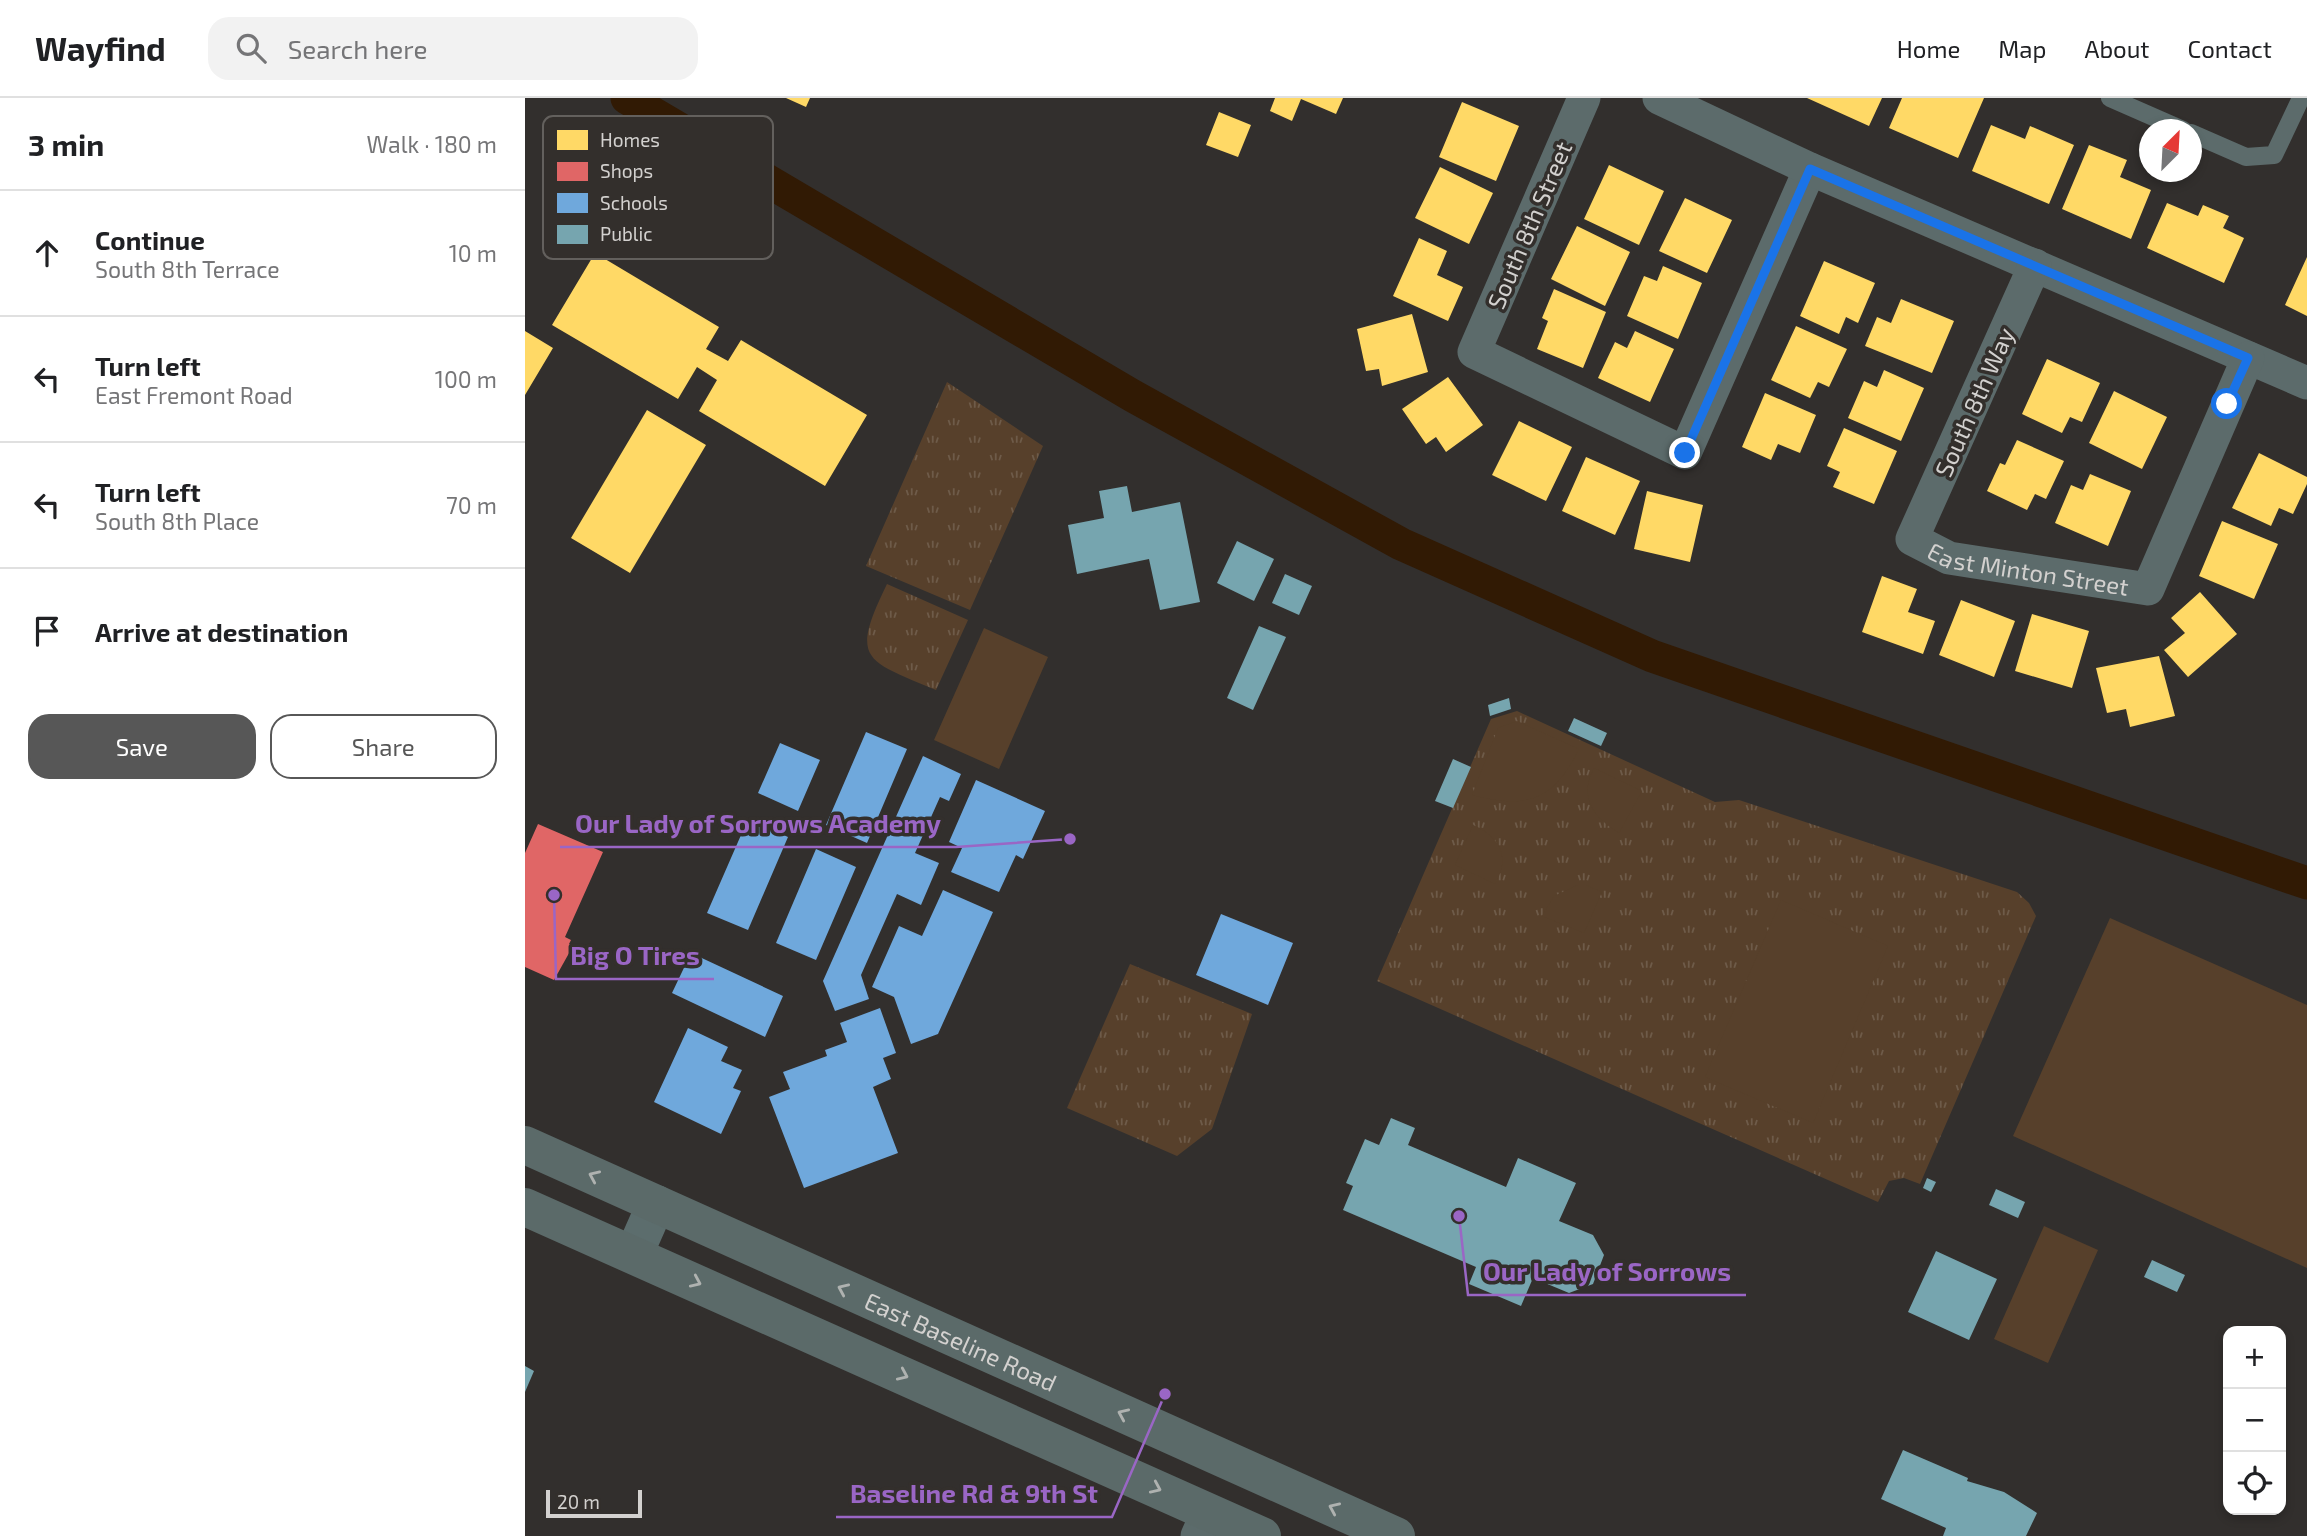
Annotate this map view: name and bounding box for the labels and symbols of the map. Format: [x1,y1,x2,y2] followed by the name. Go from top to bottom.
[543,116,773,259] legend
[2139,119,2202,182] north arrow
[600,128,660,151] text: Homes
[1481,137,1577,313] street label: South 8th Street
[600,159,653,182] text: Shops
[600,191,668,214] text: Schools
[600,222,653,245] text: Public
[1928,323,2020,481] street label: South 8th Way
[2211,388,2242,419] route start
[1669,437,1700,468] route end
[1923,535,2131,600] street label: East Minton Street
[560,800,956,847] callout: Our Lady of Sorrows Academy
[575,807,941,839] text: Our Lady of Sorrows Academy
[556,932,714,979] callout: Big O Tires
[570,939,700,970] text: Big O Tires
[589,1170,601,1184] one-way arrow
[1468,1248,1746,1295] callout: Our Lady of Sorrows
[1483,1255,1731,1287] text: Our Lady of Sorrows
[689,1274,701,1288] one-way arrow
[838,1283,850,1297] one-way arrow
[861,1285,1062,1396] street label: East Baseline Road
[896,1367,908,1381] one-way arrow
[1118,1408,1131,1422] one-way arrow
[836,1470,1112,1517] callout: Baseline Rd & 9th St
[850,1477,1098,1508] text: Baseline Rd & 9th St
[1149,1480,1161,1494] one-way arrow
[546,1487,642,1519] scale bar
[1328,1502,1341,1516] one-way arrow

